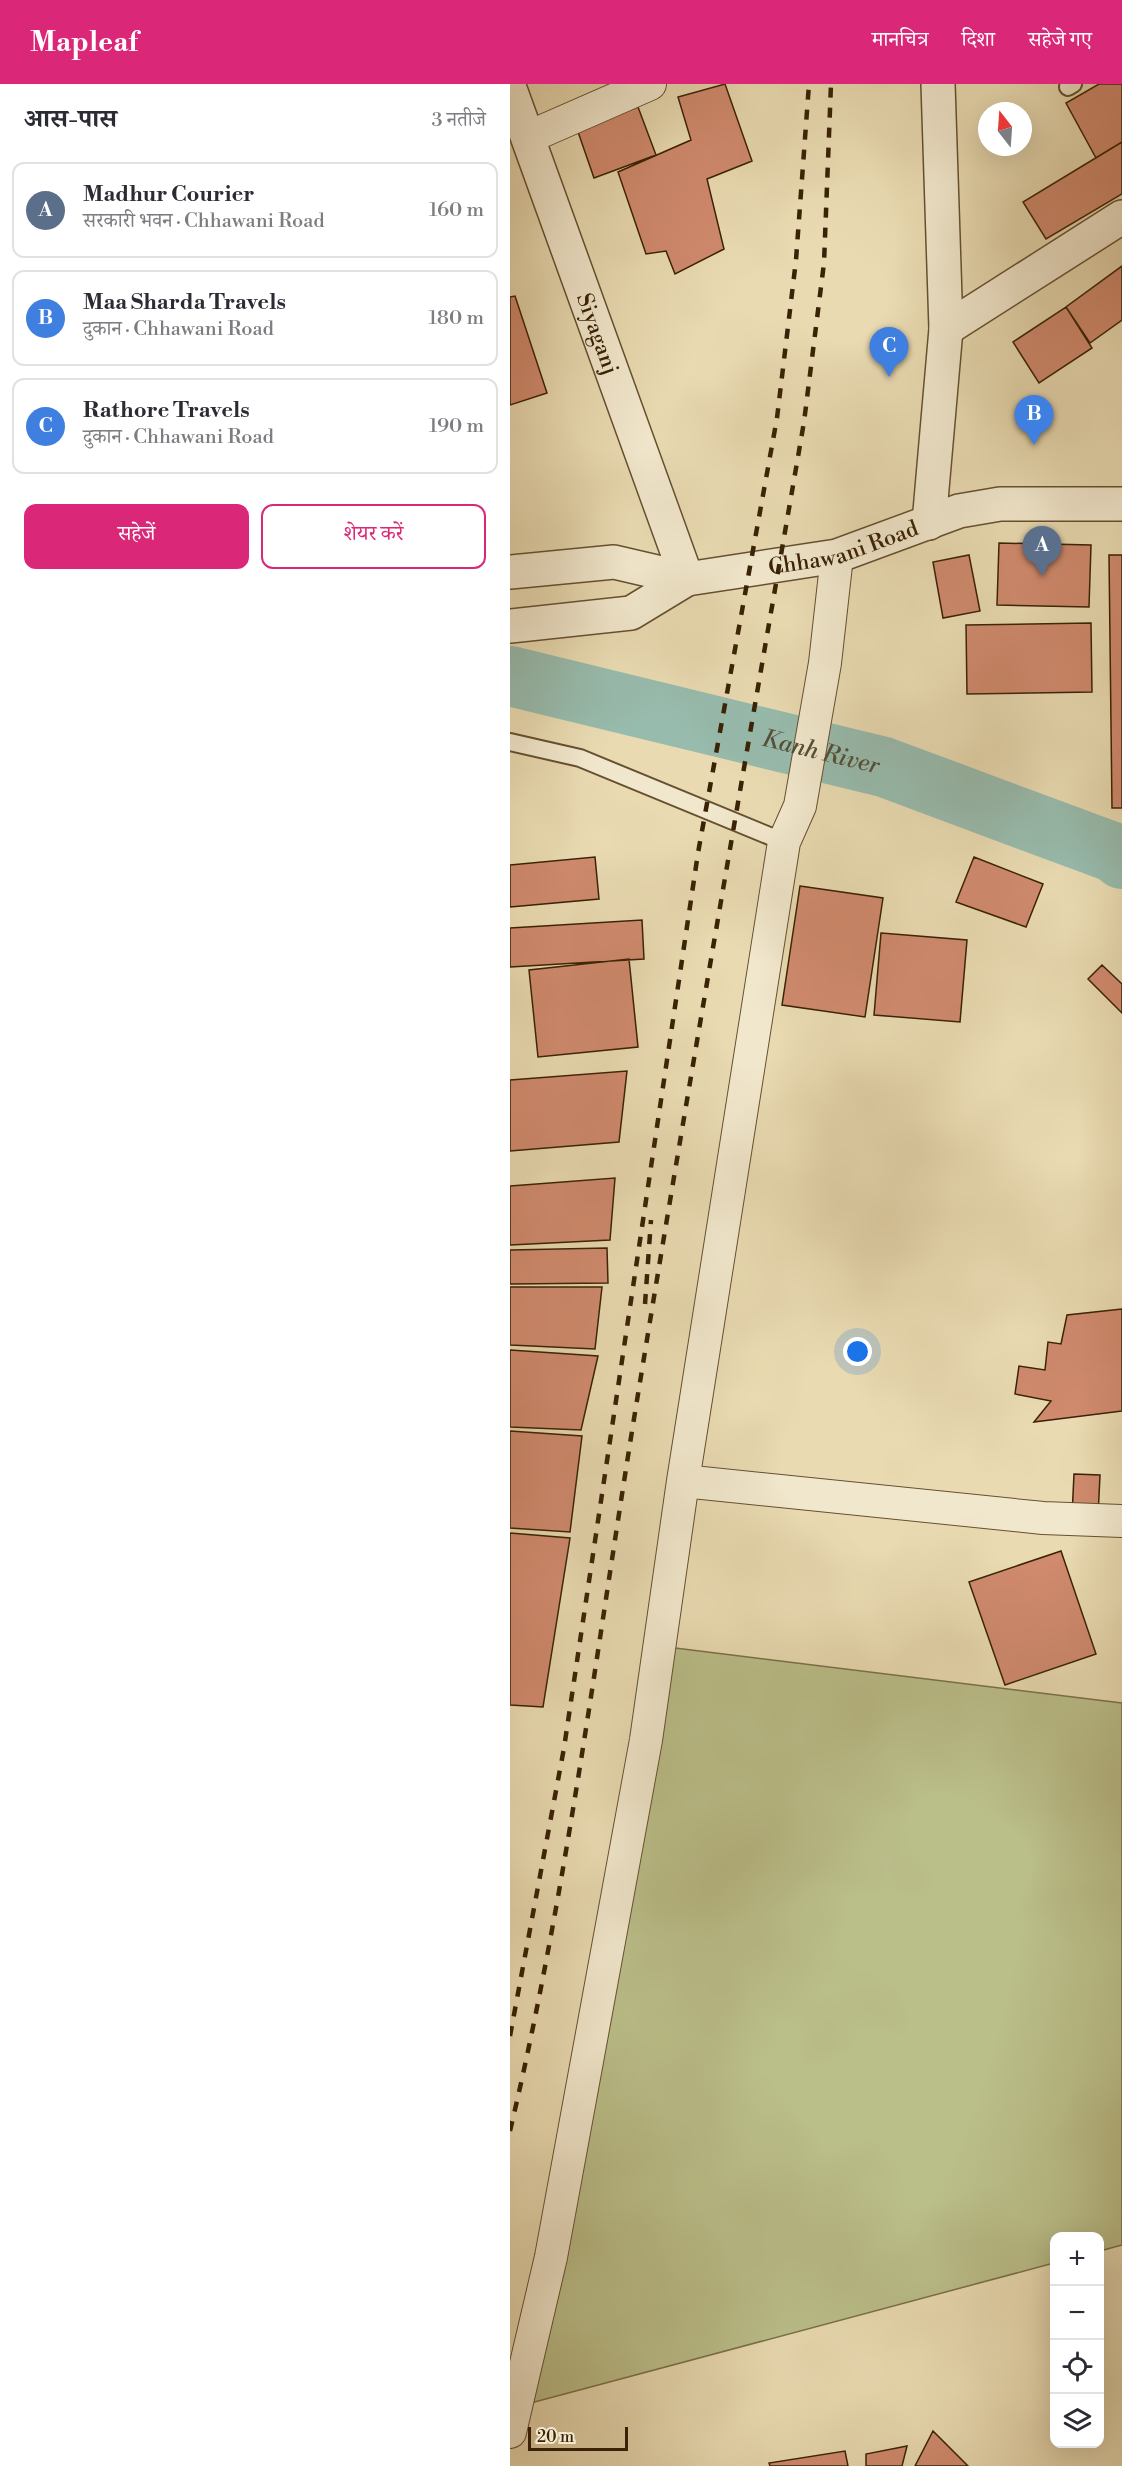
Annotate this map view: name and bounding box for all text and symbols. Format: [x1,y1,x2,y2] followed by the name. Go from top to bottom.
[30,25,138,60] text: Mapleaf
[872,27,929,53] text: मानचित्र
[962,27,995,53] text: दिशा
[1028,27,1092,53] text: सहेजे गए
[978,102,1032,156] north arrow
[24,103,117,135] text: आस-पास
[432,108,486,133] text: 3 नतीजे
[83,181,254,208] text: Madhur Courier
[38,198,53,223] text: A
[429,198,484,223] text: 160 m
[83,209,325,234] text: सरकारी भवन · Chhawani Road
[83,289,286,316] text: Maa Sharda Travels
[570,290,624,378] street label: Siyaganj
[38,306,53,331] text: B
[429,306,484,331] text: 180 m
[83,317,274,342] text: दुकान · Chhawani Road
[870,328,908,377] pin: C
[1014,396,1054,445] pin: B
[83,397,250,424] text: Rathore Travels
[38,414,53,439] text: C
[429,414,484,439] text: 190 m
[83,425,274,450] text: दुकान · Chhawani Road
[24,504,249,569] button: सहेजें
[261,504,486,569] button: शेयर करें
[766,515,923,581] street label: Chhawani Road
[1022,526,1062,576] pin: A
[759,724,883,782] water label: Kanh River
[843,1337,872,1366] your location
[1050,2232,1104,2448] map controls
[1050,2232,1104,2286] button: +
[1050,2286,1104,2340] button: −
[1050,2340,1104,2394] button: locate
[1050,2394,1104,2448] button: layers
[528,2424,628,2452] scale bar
[537,2427,574,2447] text: 20 m

